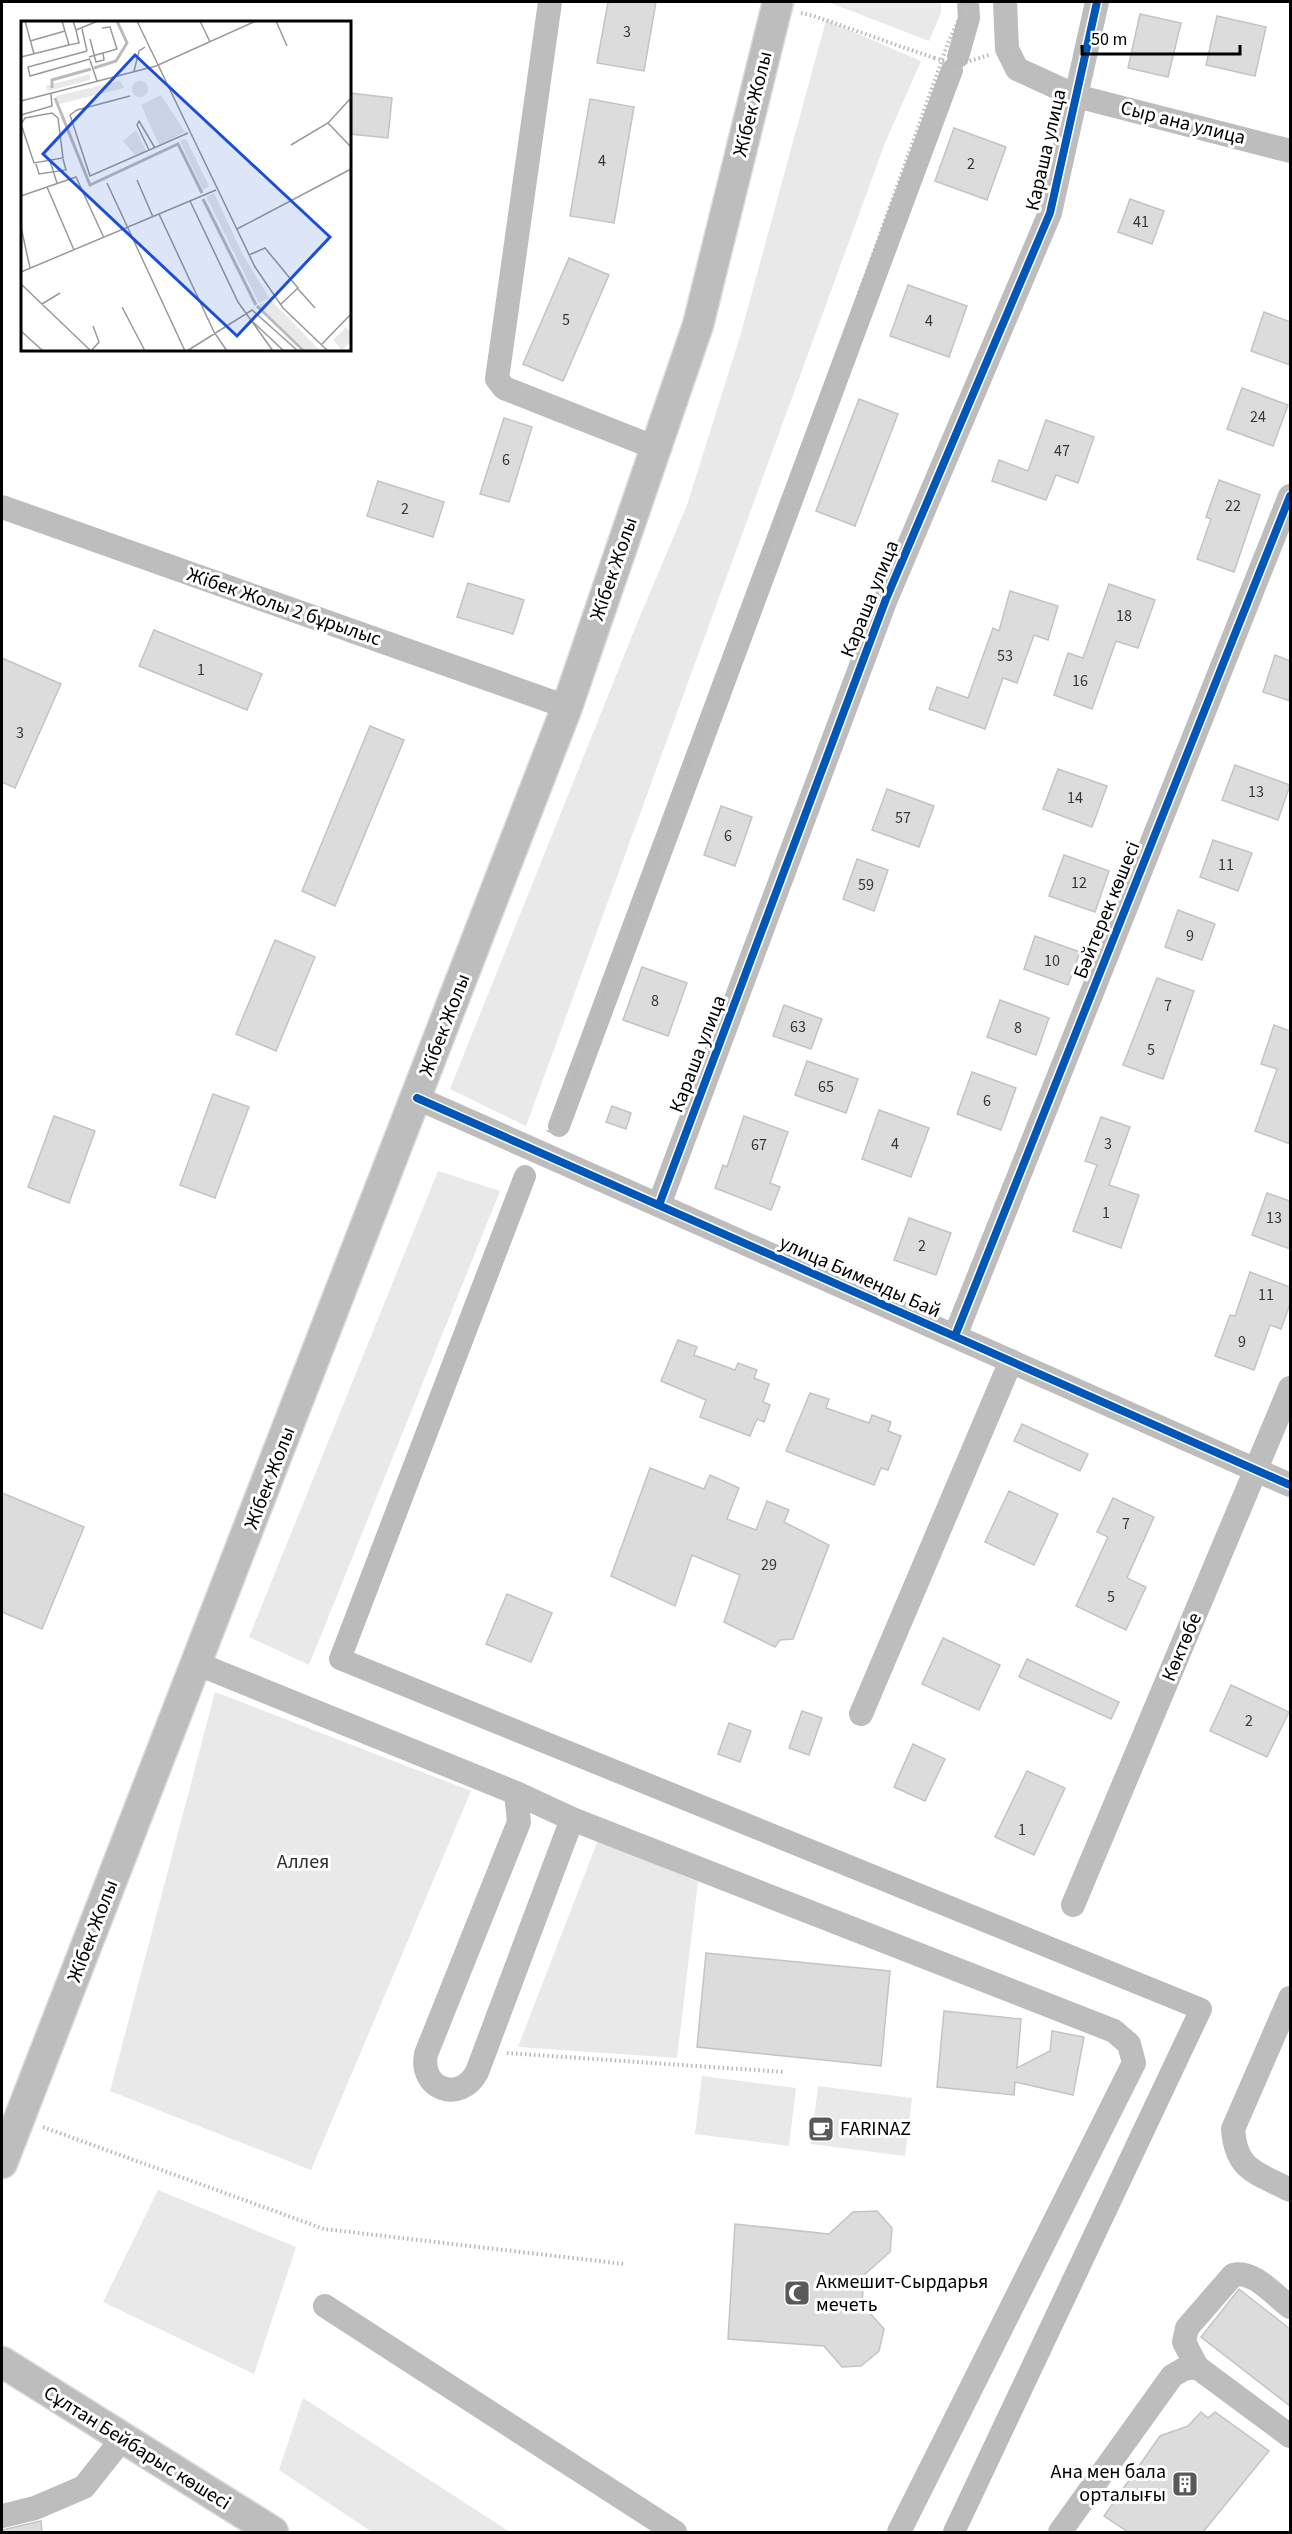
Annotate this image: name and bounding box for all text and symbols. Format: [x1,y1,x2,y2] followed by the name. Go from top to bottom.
[1082,18,1240,56] scale bar
[21,21,351,351] inset map
[623,21,631,43] house number: 3
[1091,27,1127,52] text: 50 m
[726,48,780,160] street label: Жібек Жолы
[1018,86,1074,214] street label: Караша улица
[1118,94,1248,152] street label: Сыр ана улица
[598,150,606,172] house number: 4
[967,153,975,175] house number: 2
[1133,211,1149,233] house number: 41
[562,309,570,331] house number: 5
[925,310,933,332] house number: 4
[1250,406,1266,428] house number: 24
[1054,440,1070,462] house number: 47
[502,449,510,471] house number: 6
[1225,495,1241,517] house number: 22
[401,498,409,520] house number: 2
[583,514,645,624] street label: Жібек Жолы
[834,536,906,662] street label: Караша улица
[183,561,385,653] street label: Жібек Жолы 2 бұрылыс
[1116,605,1132,627] house number: 18
[997,645,1013,667] house number: 53
[197,659,205,681] house number: 1
[1072,670,1088,692] house number: 16
[16,722,24,744] house number: 3
[1248,781,1264,803] house number: 13
[1067,787,1083,809] house number: 14
[895,807,911,829] house number: 57
[724,825,732,847] house number: 6
[1067,837,1147,983] street label: Бәйтерек көшесі
[1218,854,1234,876] house number: 11
[1071,872,1087,894] house number: 12
[858,874,874,896] house number: 59
[1186,925,1194,947] house number: 9
[1044,950,1060,972] house number: 10
[413,970,477,1080] street label: Жібек Жолы
[651,990,659,1012] house number: 8
[663,991,733,1117] street label: Караша улица
[1164,995,1172,1017] house number: 7
[790,1016,806,1038] house number: 63
[1014,1017,1022,1039] house number: 8
[1147,1039,1155,1061] house number: 5
[818,1076,834,1098] house number: 65
[983,1090,991,1112] house number: 6
[891,1133,899,1155] house number: 4
[1104,1133,1112,1155] house number: 3
[751,1134,767,1156] house number: 67
[1102,1202,1110,1224] house number: 1
[1266,1207,1282,1229] house number: 13
[775,1229,945,1325] street label: улица Бименды Бай
[918,1235,926,1257] house number: 2
[1258,1284,1274,1306] house number: 11
[1238,1331,1246,1353] house number: 9
[238,1423,302,1533] street label: Жібек Жолы
[1122,1513,1130,1535] house number: 7
[761,1554,777,1576] house number: 29
[1107,1586,1115,1608] house number: 5
[1155,1608,1209,1686] street label: Көктөбе
[1245,1710,1253,1732] house number: 2
[1018,1819,1026,1841] house number: 1
[277,1848,329,1876] park label: Аллея
[61,1876,125,1986] street label: Жібек Жолы
[806,2114,836,2144] cafe icon: FARINAZ
[840,2115,911,2143] place label: FARINAZ
[816,2268,988,2319] place label: Акмешит-Сырдарья мечеть
[782,2278,812,2308] mosque icon: Акмешит-Сырдарья мечеть
[38,2379,236,2517] street label: Сұлтан Бейбарыс көшесі
[1051,2458,1166,2509] place label: Ана мен бала орталығы
[1170,2469,1200,2499] building icon: Ана мен бала орталығы

